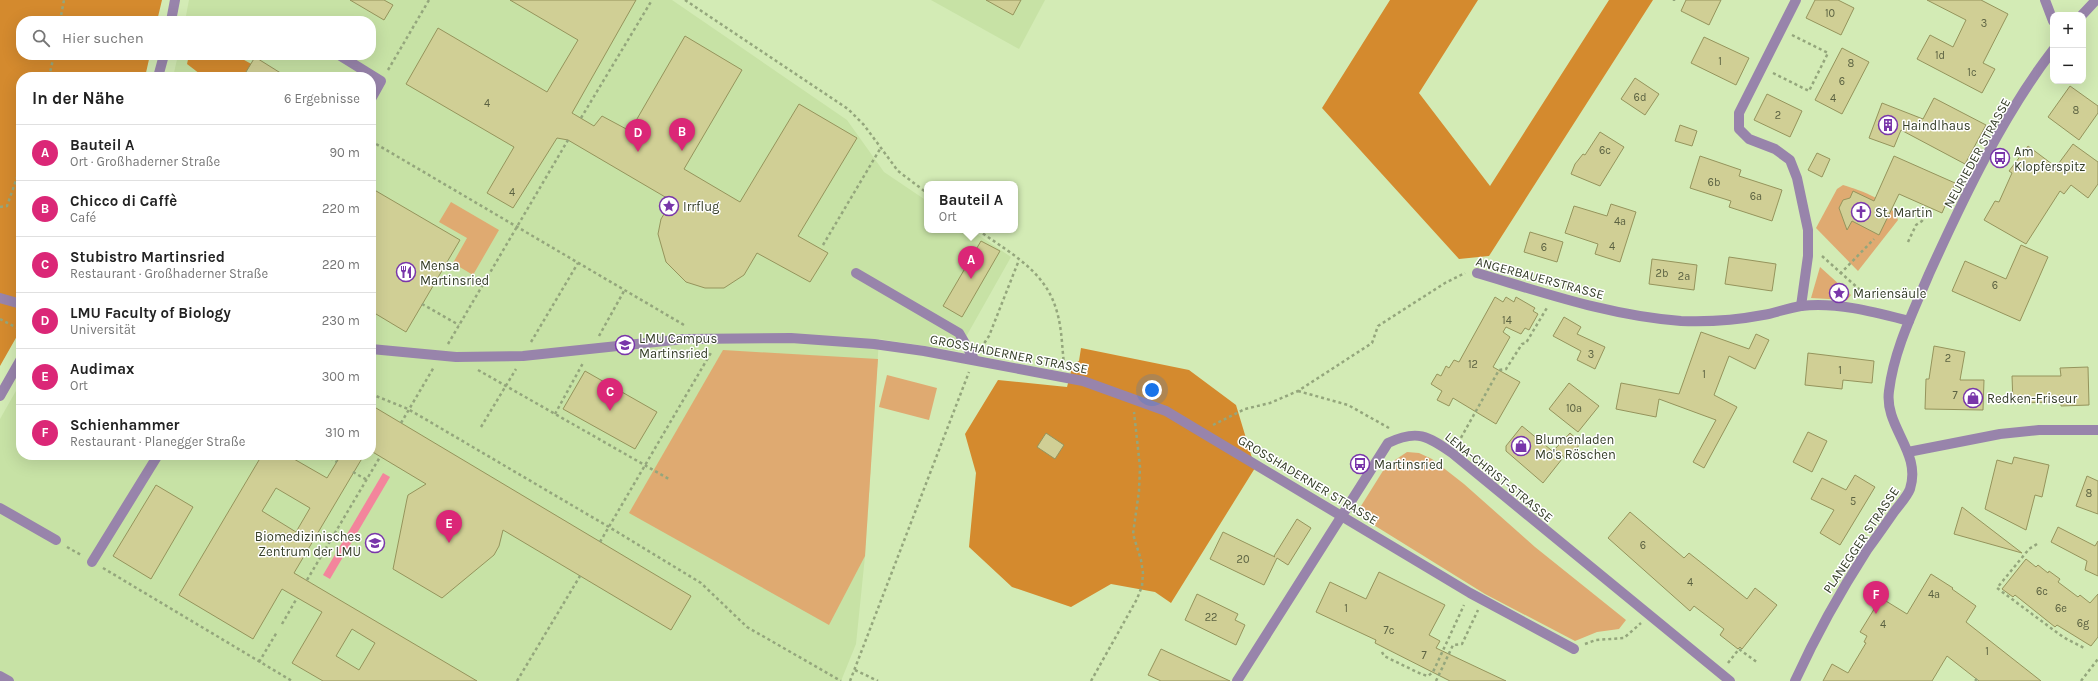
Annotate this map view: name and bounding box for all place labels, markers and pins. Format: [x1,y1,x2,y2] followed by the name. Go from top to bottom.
[1877,114,1899,136] building icon: Haindlhaus
[669,118,695,151] pin: B
[1902,118,1971,133] place label: Haindlhaus
[625,119,651,152] pin: D
[2014,144,2085,174] place label: Am Klopferspitz
[1989,147,2011,169] bus stop icon: Am Klopferspitz
[658,195,680,217] place icon: Irrflug
[683,199,720,214] place label: Irrflug
[1850,201,1872,223] church icon: St. Martin
[1875,205,1933,220] place label: St. Martin
[958,246,984,279] pin: A
[420,258,489,288] place label: Mensa Martinsried
[395,261,417,283] restaurant icon: Mensa Martinsried
[1828,282,1850,304] place icon: Mariensäule
[1853,286,1927,301] place label: Mariensäule
[639,331,717,361] place label: LMU Campus Martinsried
[614,334,636,356] school or university icon: LMU Campus Martinsried
[597,378,623,411] pin: C
[1962,387,1984,409] shop icon: Redken-Friseur
[1987,391,2077,406] place label: Redken-Friseur
[1535,432,1616,462] place label: Blumenladen Mo's Röschen
[1510,435,1532,457] shop icon: Blumenladen Mo's Röschen
[1349,453,1371,475] bus stop icon: Martinsried
[1374,457,1443,472] place label: Martinsried
[436,510,462,543] pin: E
[255,529,361,559] place label: Biomedizinisches Zentrum der LMU
[364,532,386,554] school or university icon: Biomedizinisches Zentrum der LMU
[1863,581,1889,614] pin: F

